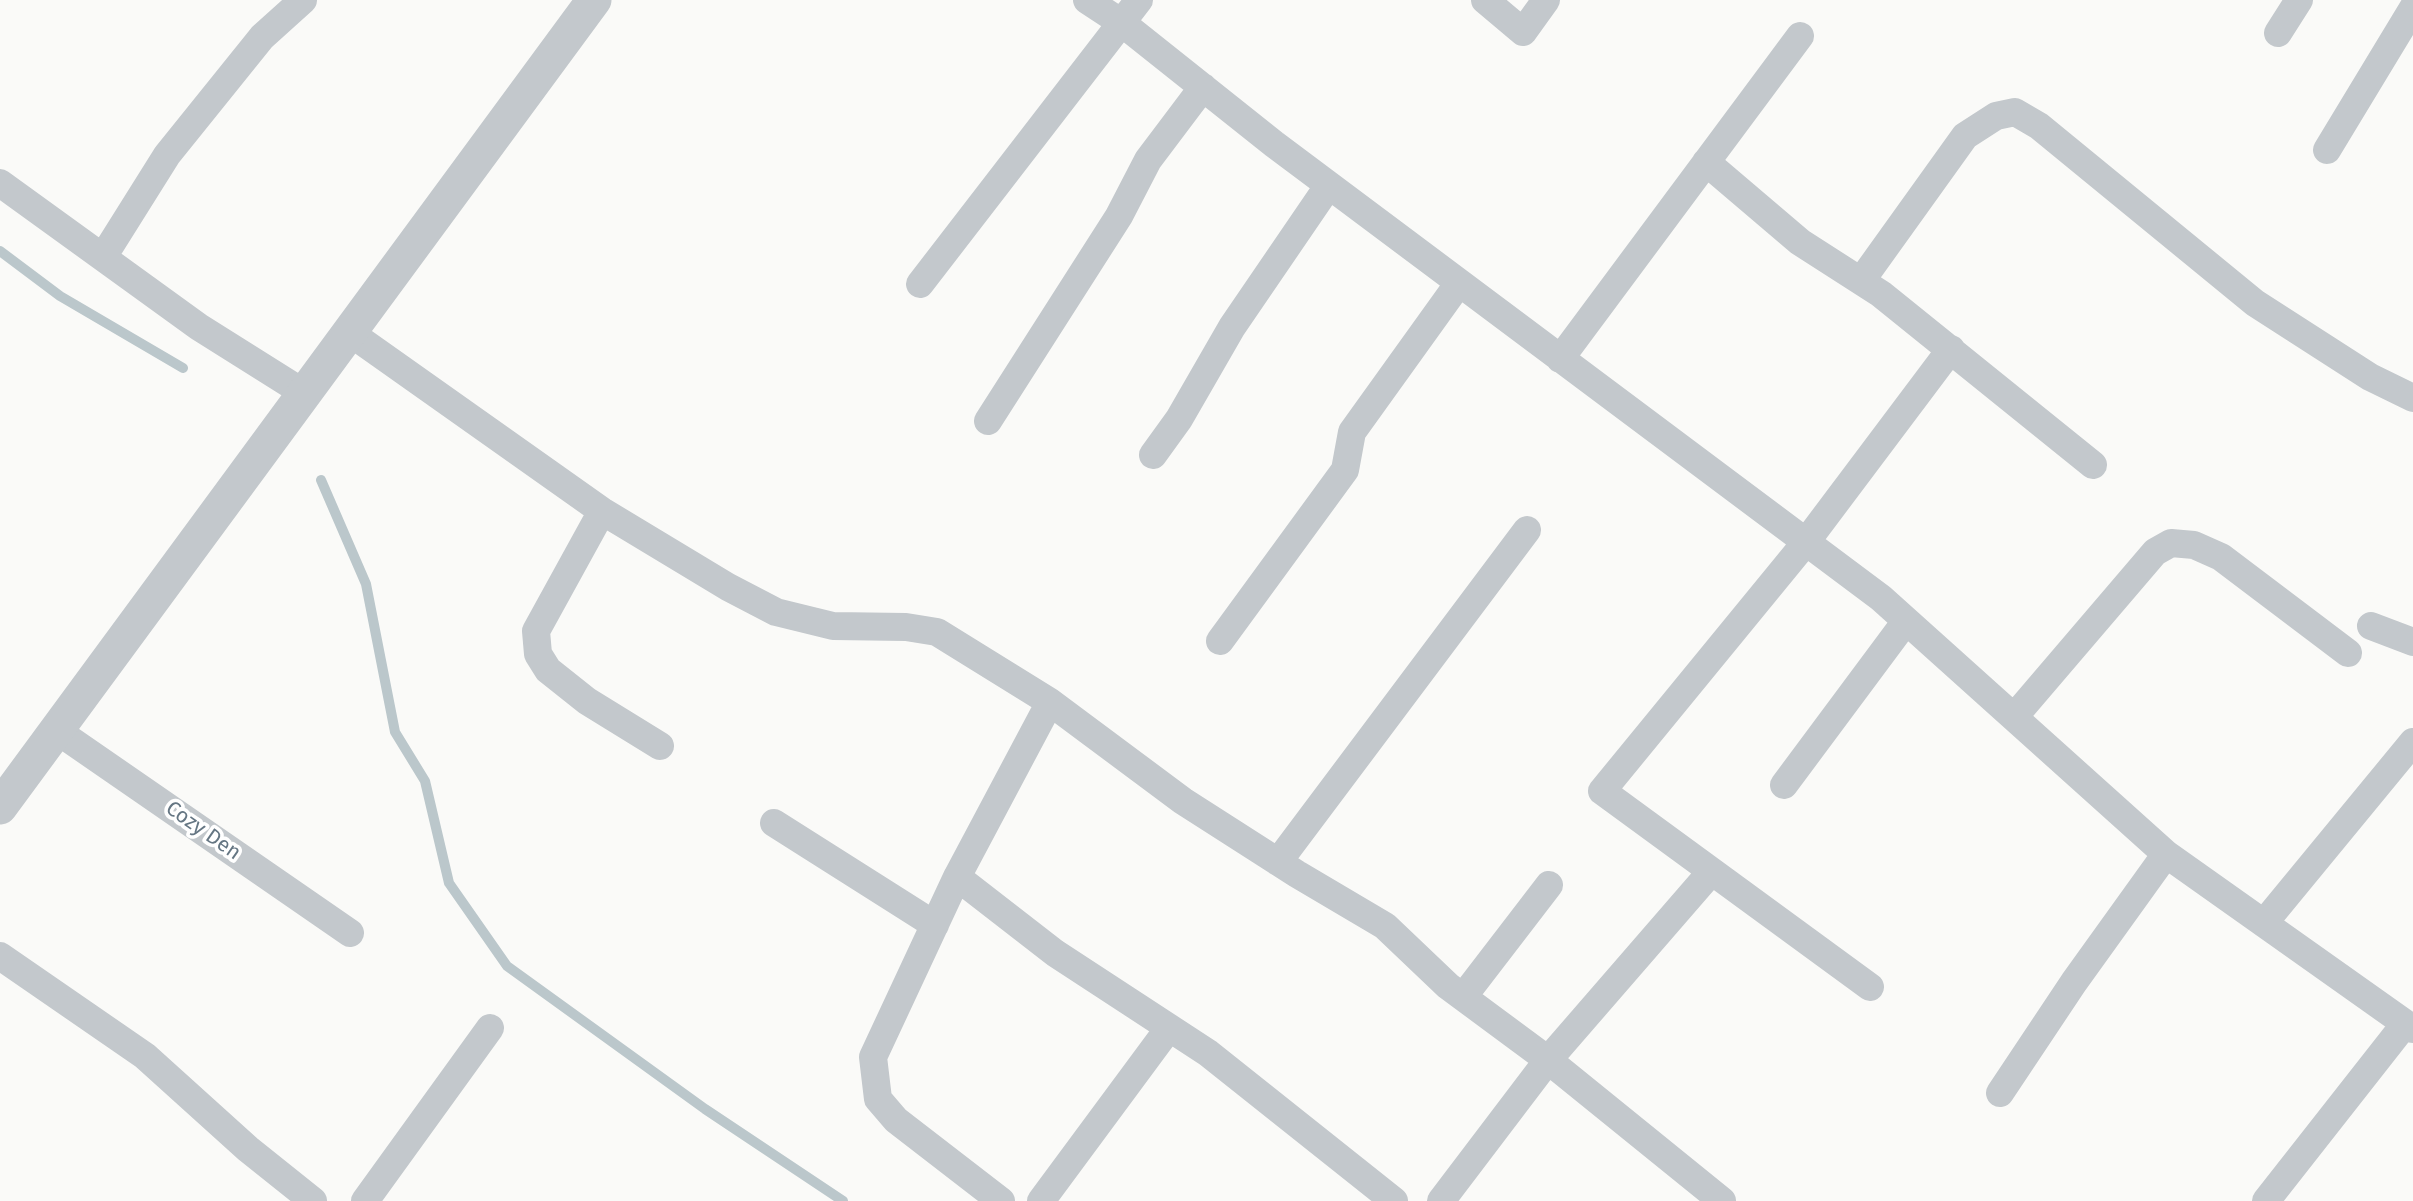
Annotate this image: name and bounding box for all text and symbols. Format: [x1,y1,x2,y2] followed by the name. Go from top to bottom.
[161,796,245,866] street label: Cozy Den

